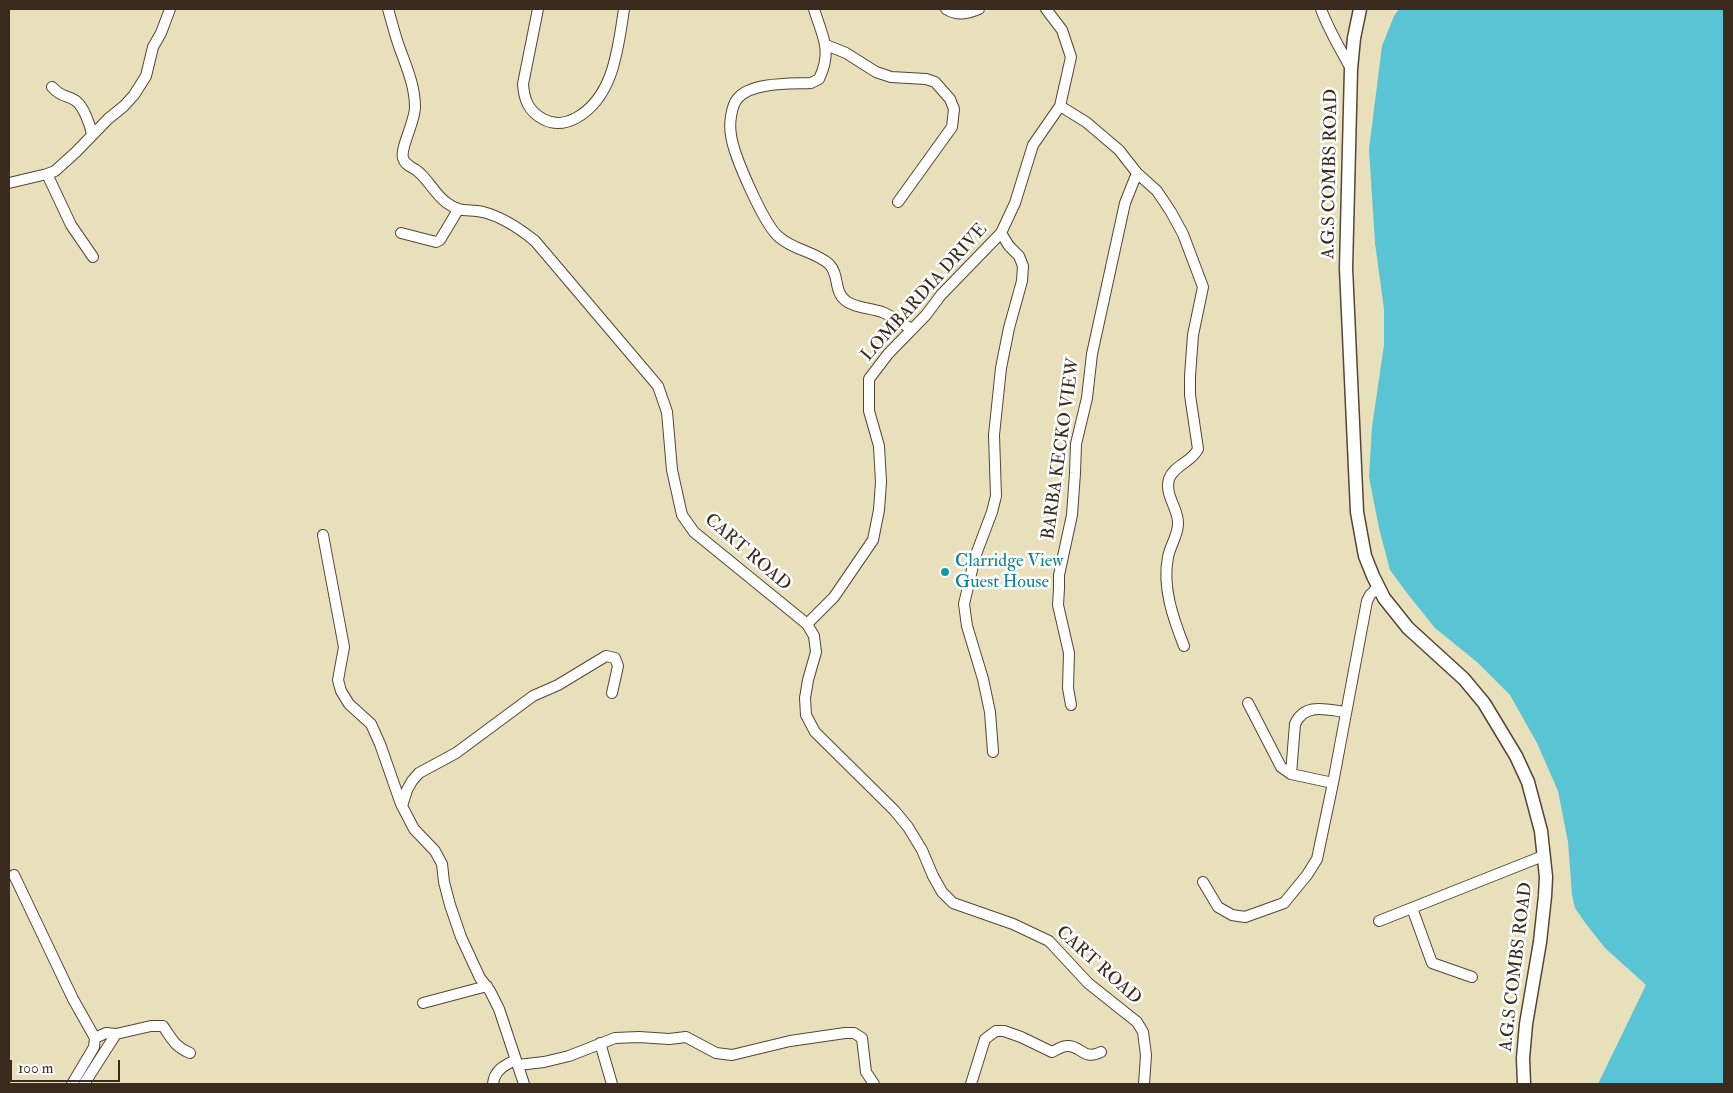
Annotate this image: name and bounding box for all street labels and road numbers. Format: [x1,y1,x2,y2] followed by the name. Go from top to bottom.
[1319,89,1343,259] street label: A.G.S COMBS ROAD
[857,220,993,366] street label: LOMBARDIA DRIVE
[1039,357,1085,541] street label: BARBA KECKO VIEW
[699,510,795,596] street label: CART ROAD
[1496,881,1538,1053] street label: A.G.S COMBS ROAD
[1051,922,1145,1010] street label: CART ROAD

